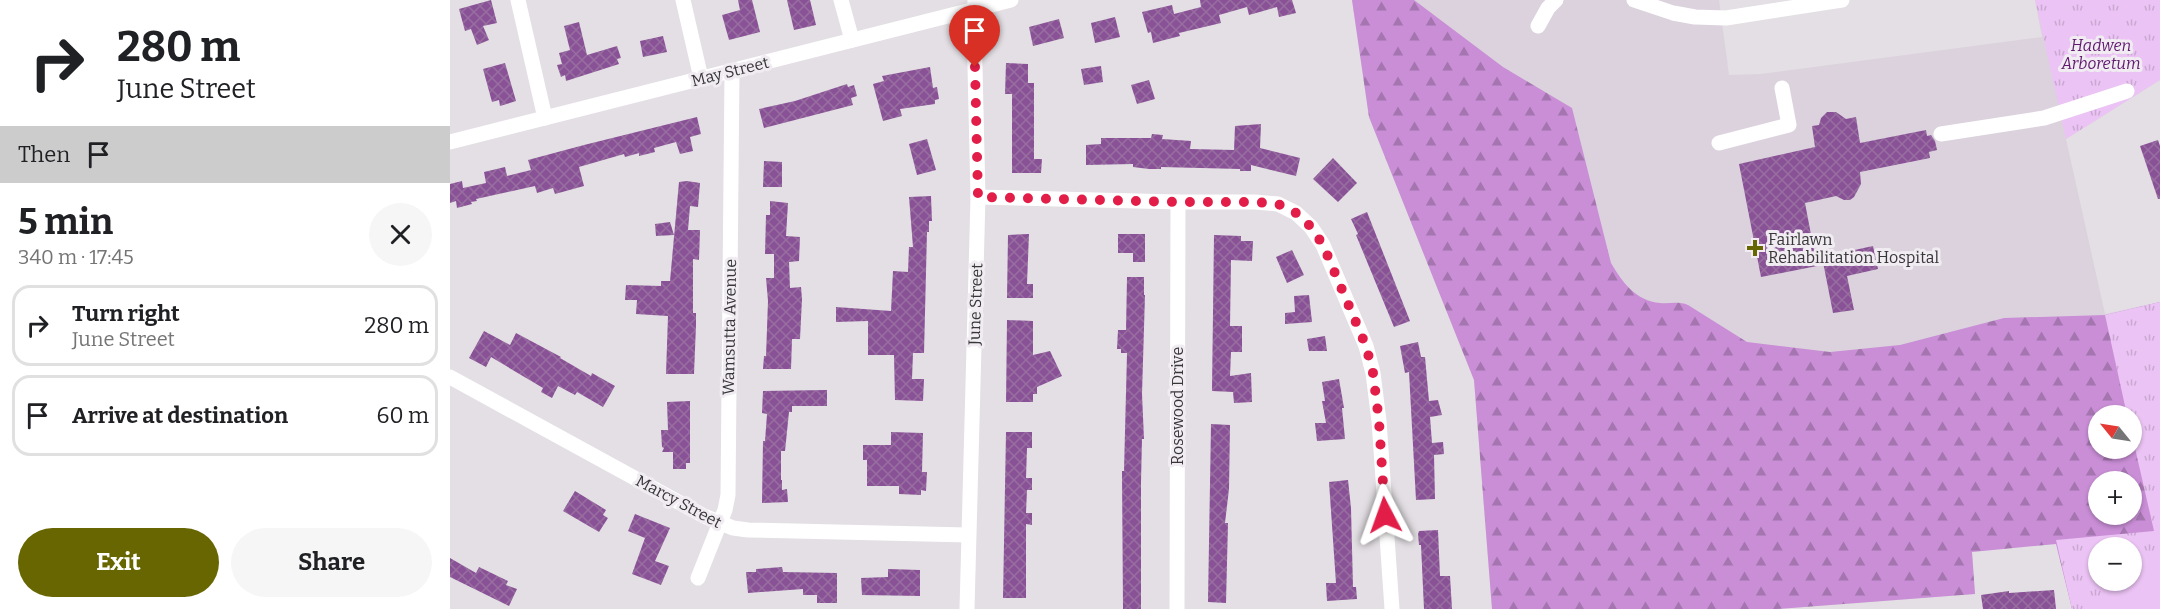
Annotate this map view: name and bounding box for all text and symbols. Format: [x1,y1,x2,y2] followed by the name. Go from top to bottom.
[949,5,1000,67] pin
[958,14,991,47] icon: arrive
[117,22,240,72] text: 280 m
[18,24,96,102] icon: right
[2060,36,2141,73] park label: Hadwen Arboretum
[689,53,771,90] street label: May Street
[117,73,256,105] text: June Street
[82,138,115,171] icon: arrive
[18,141,70,168] text: Then
[18,200,113,244] text: 5 min
[369,203,432,266] button: close
[1768,230,1940,267] place label: Fairlawn Rehabilitation Hospital
[1746,239,1764,257] marker: Fairlawn Rehabilitation Hospital
[18,245,134,269] text: 340 m · 17:45
[719,259,740,395] street label: Wamsutta Avenue
[965,262,986,346] street label: June Street
[72,300,180,327] text: Turn right
[21,309,54,342] icon: right
[364,312,429,339] text: 280 m
[72,327,175,351] text: June Street
[1168,347,1187,465] street label: Rosewood Drive
[21,399,54,432] icon: arrive
[72,402,288,429] text: Arrive at destination
[377,402,429,429] text: 60 m
[2088,405,2142,459] north arrow
[2088,405,2142,591] map controls
[633,471,725,532] street label: Marcy Street
[2088,471,2142,525] button: +
[1353,483,1417,547] position arrow
[18,528,219,597] button: Exit
[231,528,432,597] button: Share
[2088,537,2142,591] button: −

